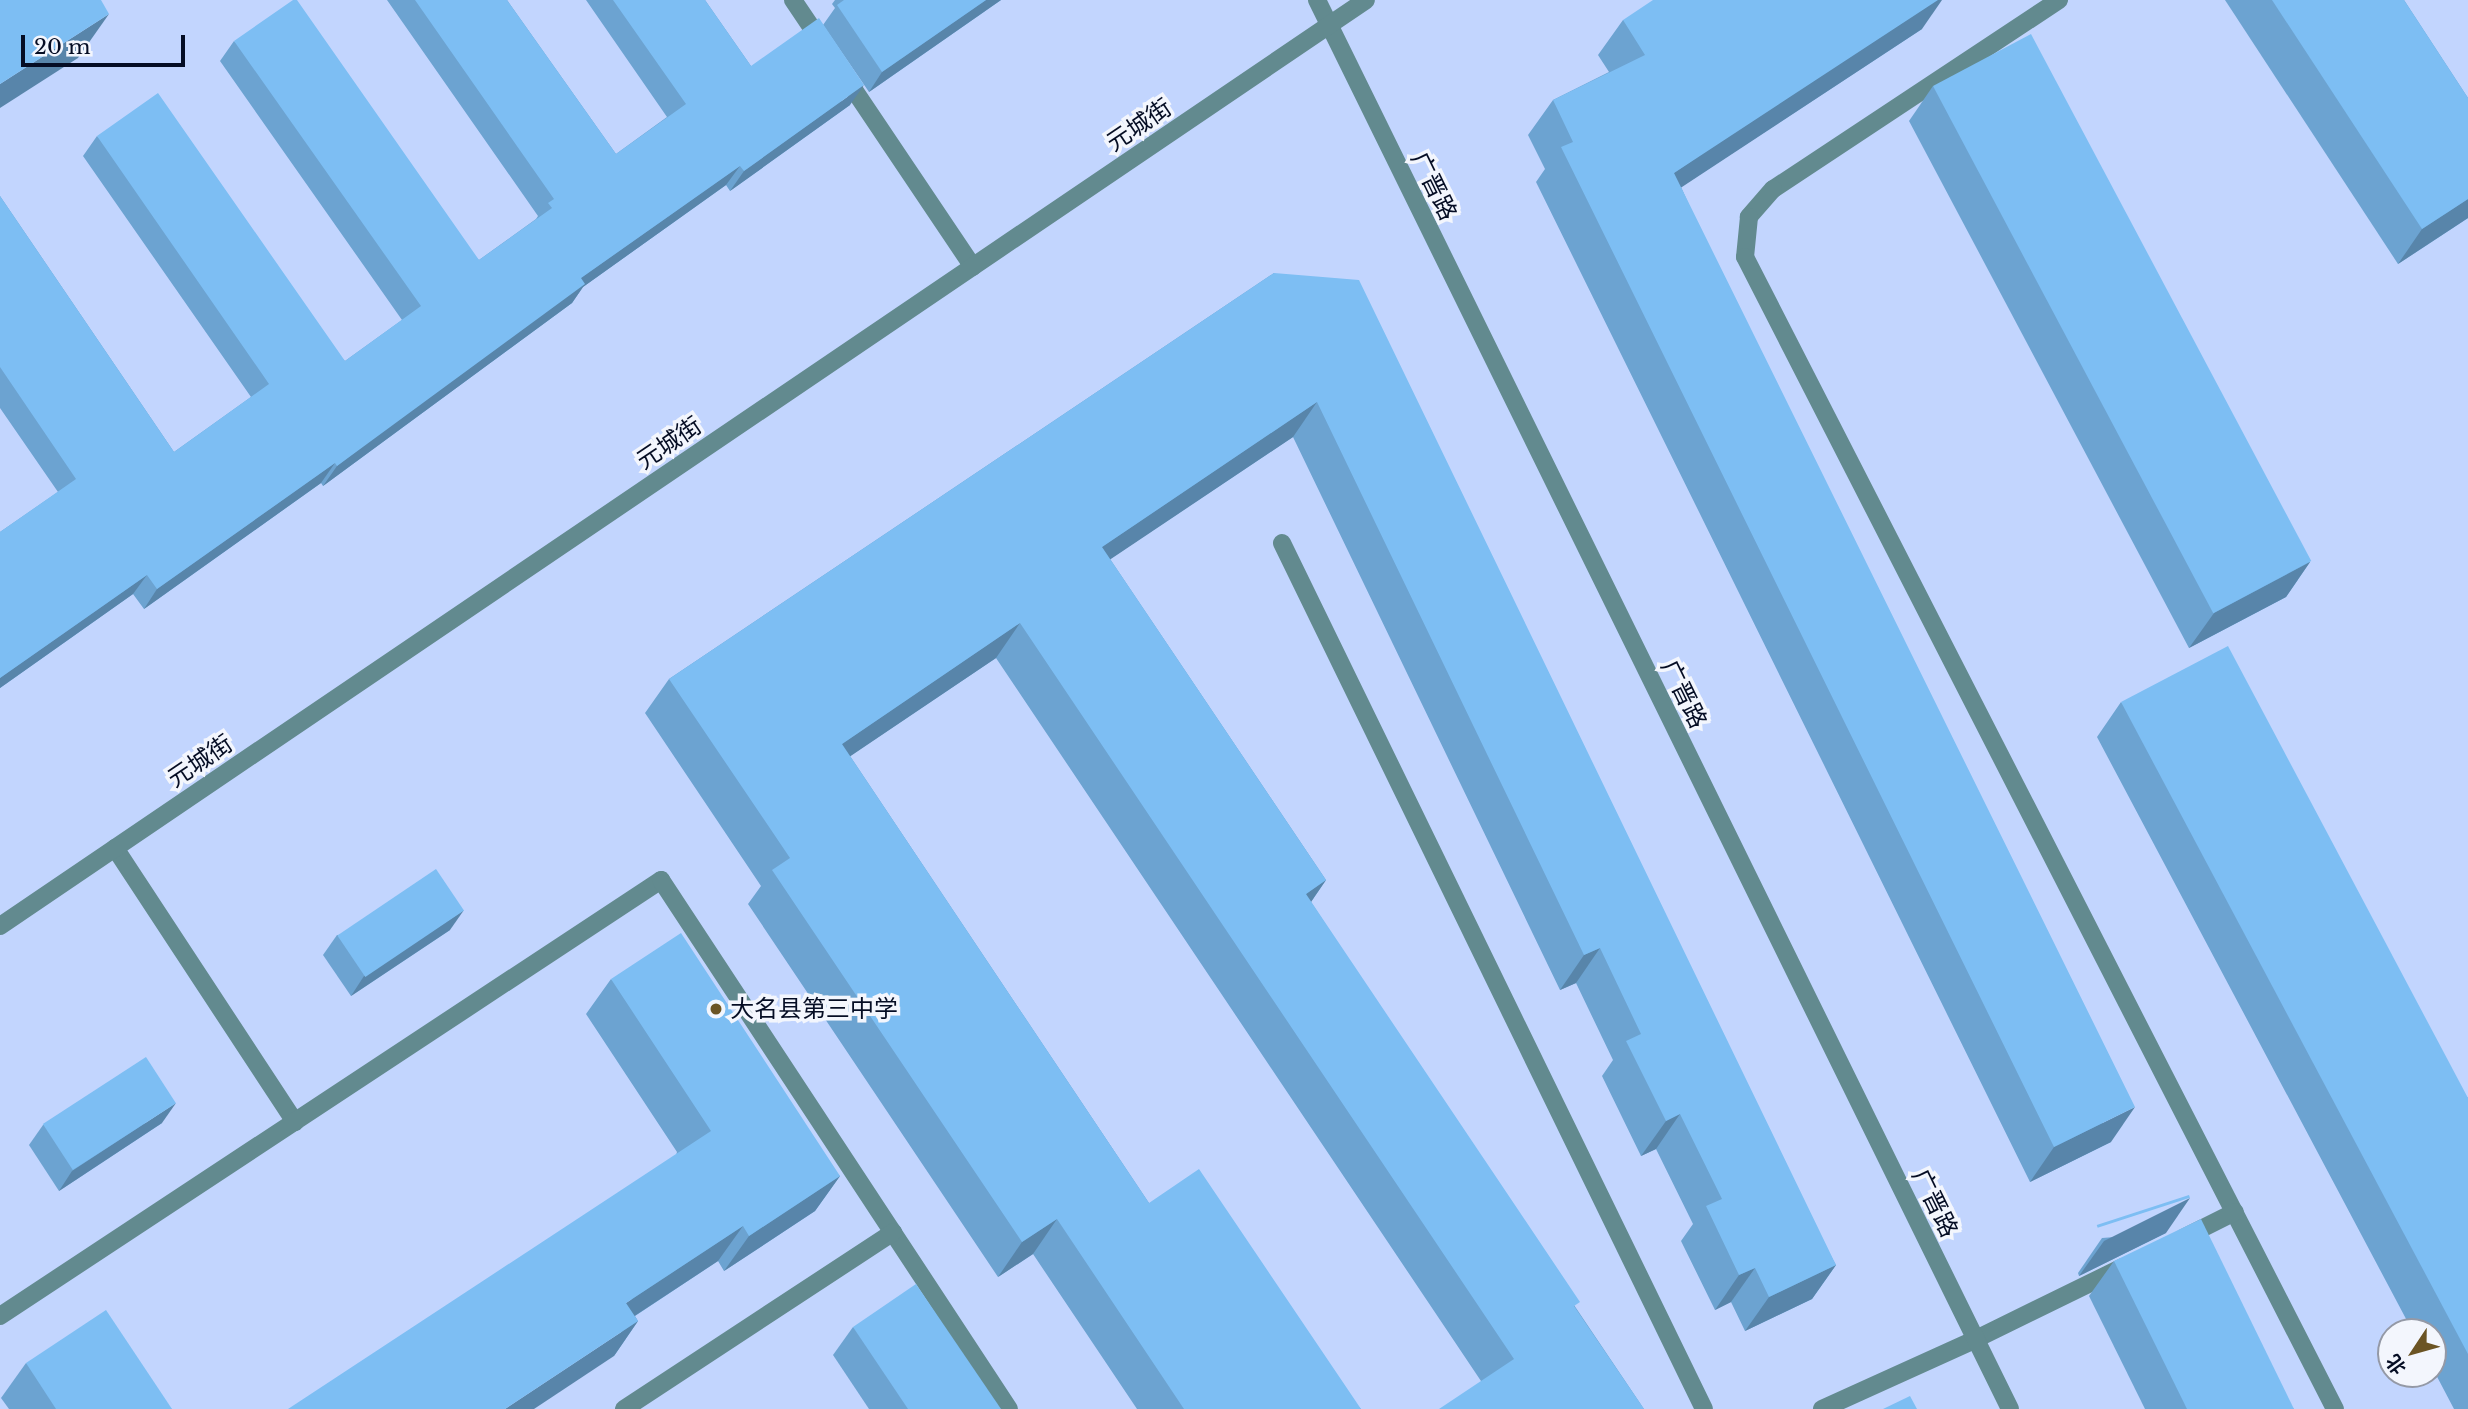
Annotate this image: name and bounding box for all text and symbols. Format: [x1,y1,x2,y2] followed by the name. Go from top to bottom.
[24,21,189,65] scale bar
[34,34,91,60] text: 20 m
[1101,93,1177,157] street label: 元城街
[1405,147,1463,225] street label: 广晋路
[631,411,707,475] street label: 元城街
[1655,655,1713,733] street label: 广晋路
[162,729,238,793] street label: 元城街
[730,995,898,1023] place label: 大名县第三中学
[708,1001,724,1017] marker: 大名县第三中学
[1906,1164,1964,1242] street label: 广晋路
[2377,1318,2447,1388] north arrow
[2381,1350,2411,1379] text: 北

